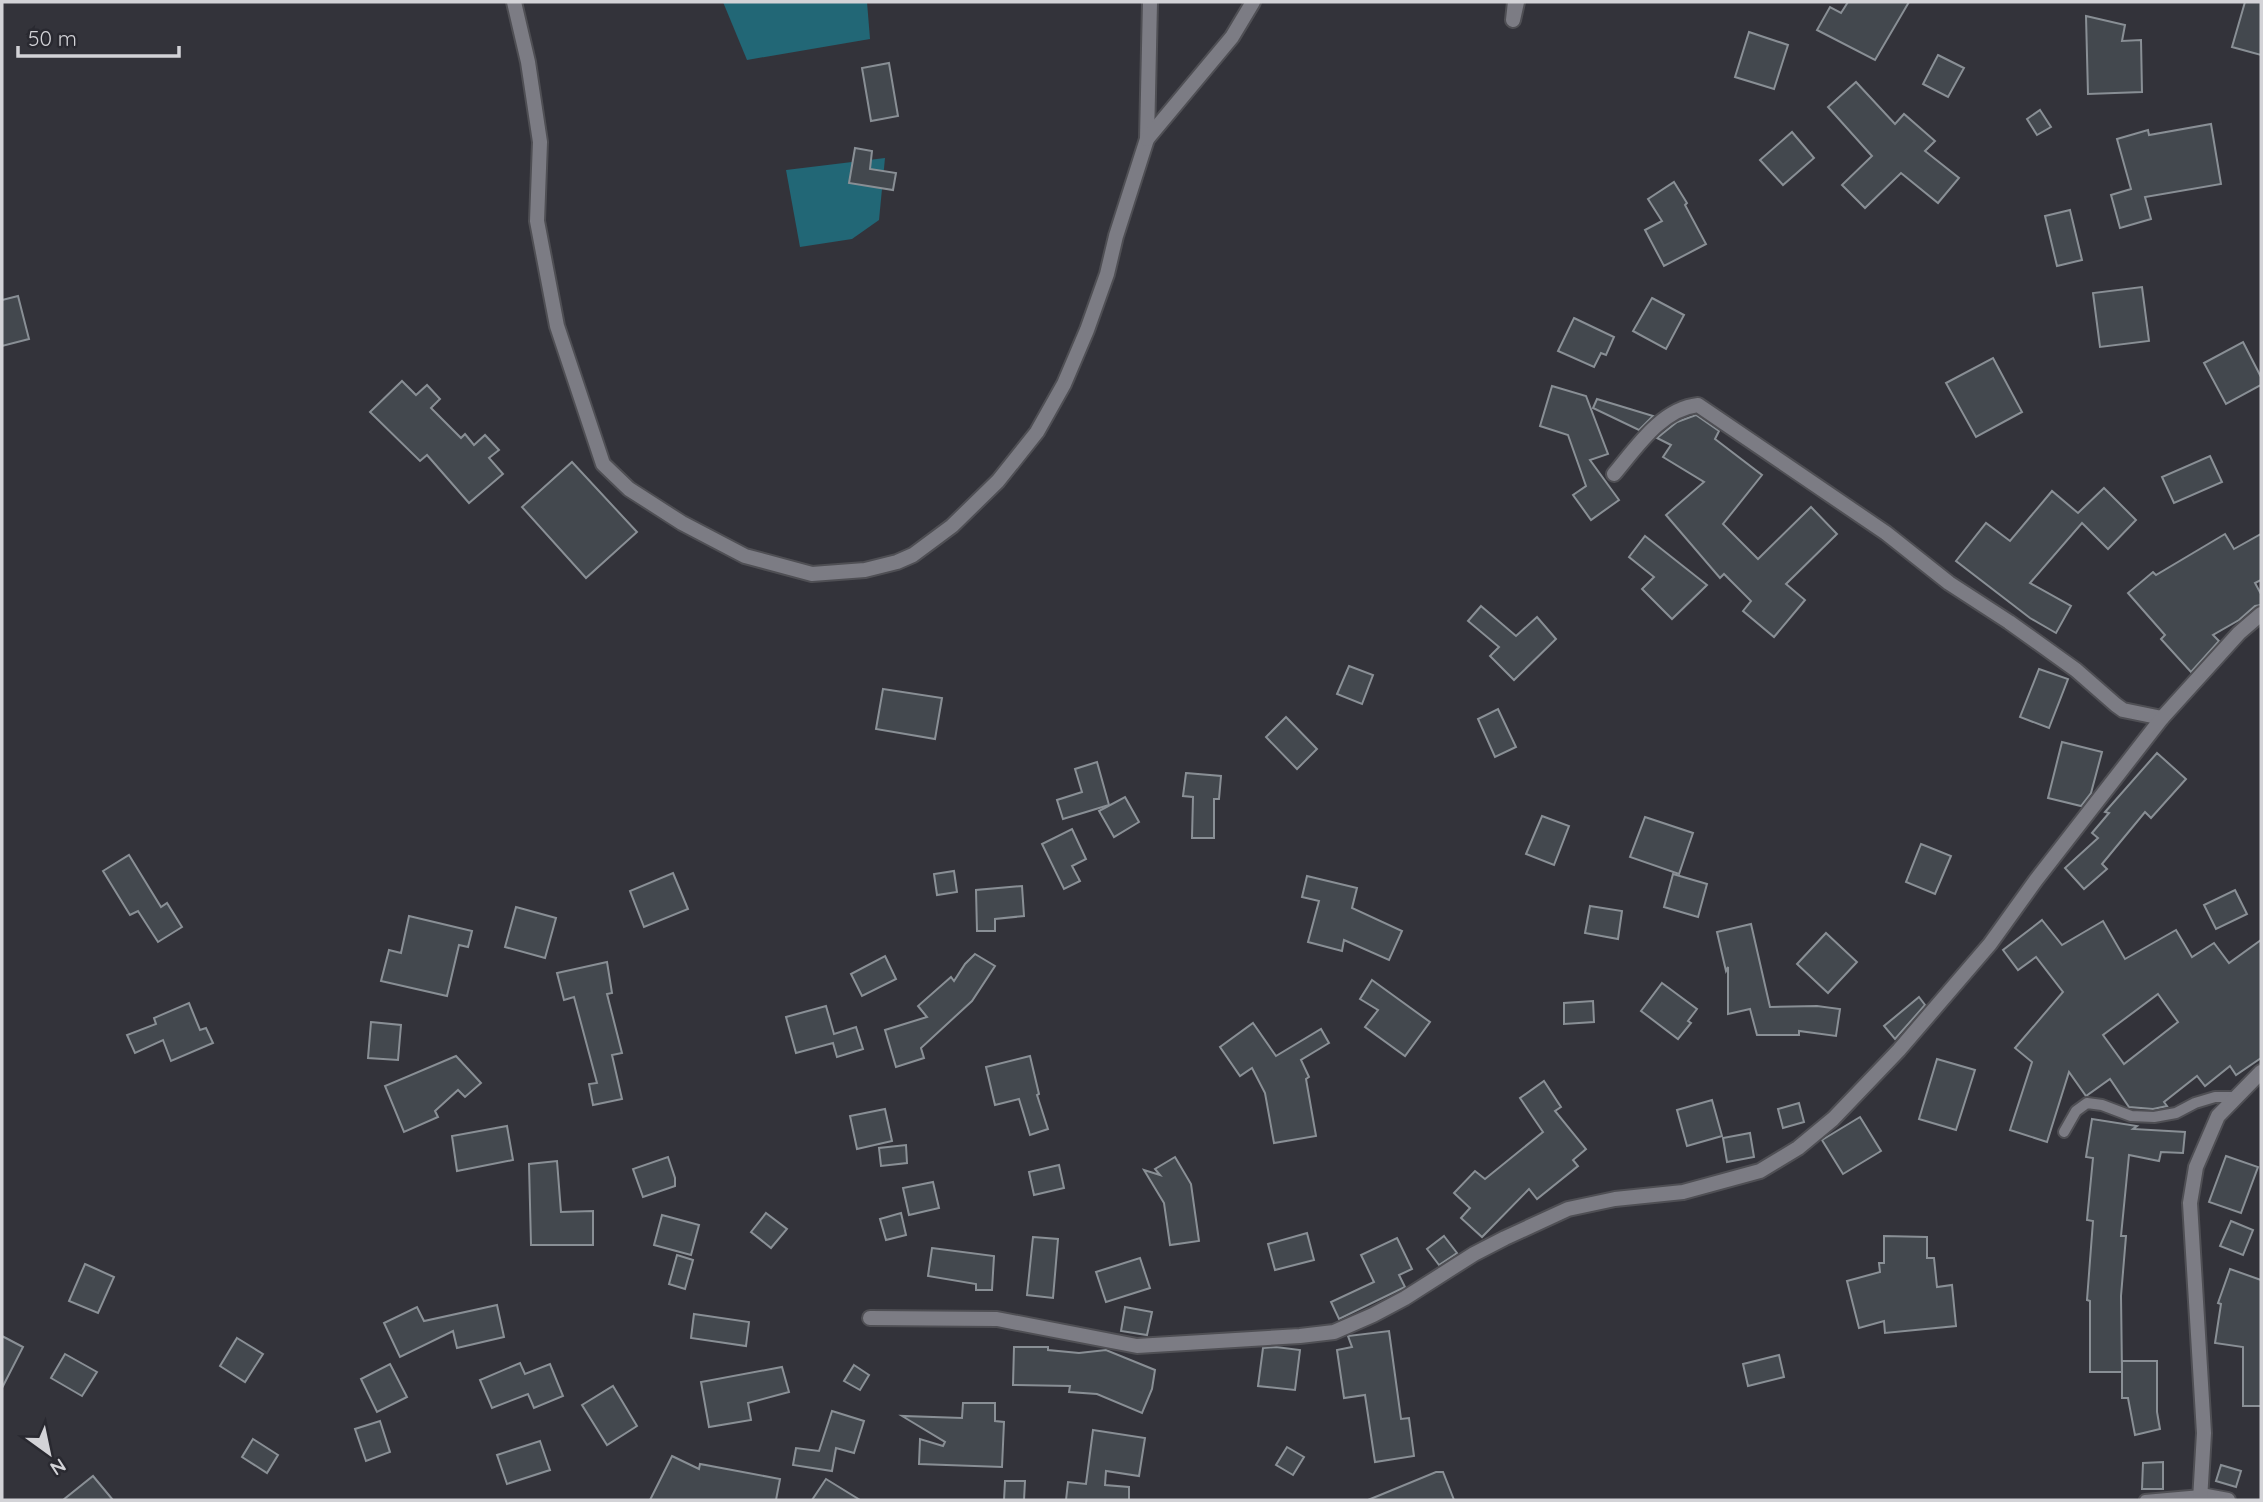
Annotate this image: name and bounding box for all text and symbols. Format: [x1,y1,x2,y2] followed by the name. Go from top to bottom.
[18,14,178,58] scale bar
[28,25,77,51] text: 50 m
[14,1418,84,1488] north arrow
[46,1453,71,1481] text: N

